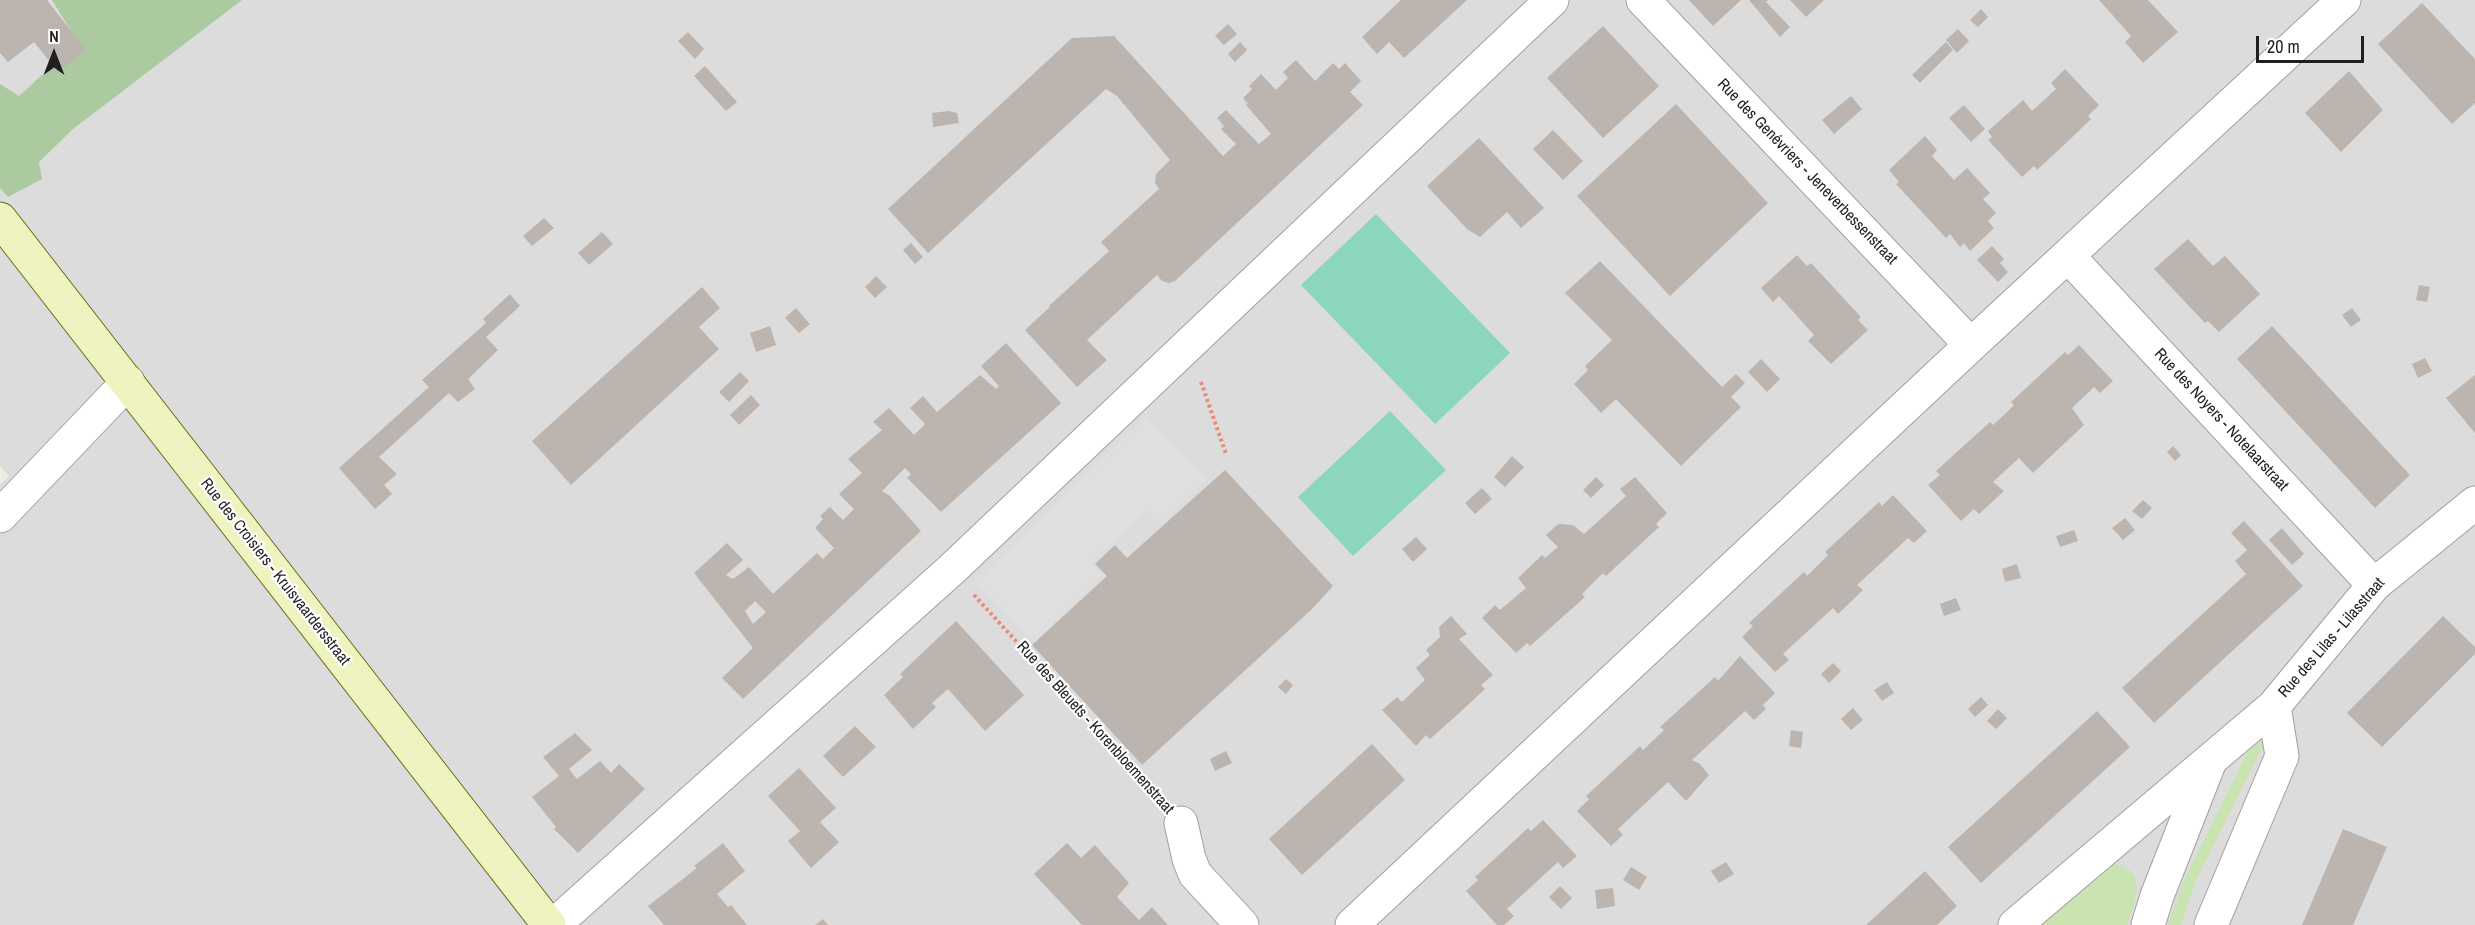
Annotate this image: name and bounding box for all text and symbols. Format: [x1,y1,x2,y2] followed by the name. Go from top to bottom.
[24,24,84,84] north arrow
[2259,24,2367,62] scale bar
[49,25,59,47] text: N
[2267,34,2300,59] text: 20 m
[1713,75,1901,269] street label: Rue des Genévriers - Jeneverbessenstraat
[2150,345,2292,495] street label: Rue des Noyers - Notelaarstraat
[196,475,354,669] street label: Rue des Croisiers - Kruisvaardersstraat
[2275,574,2389,702] street label: Rue des Lilas - Lilasstraat
[1012,638,1178,818] street label: Rue des Bleuets - Korenbloemenstraat

